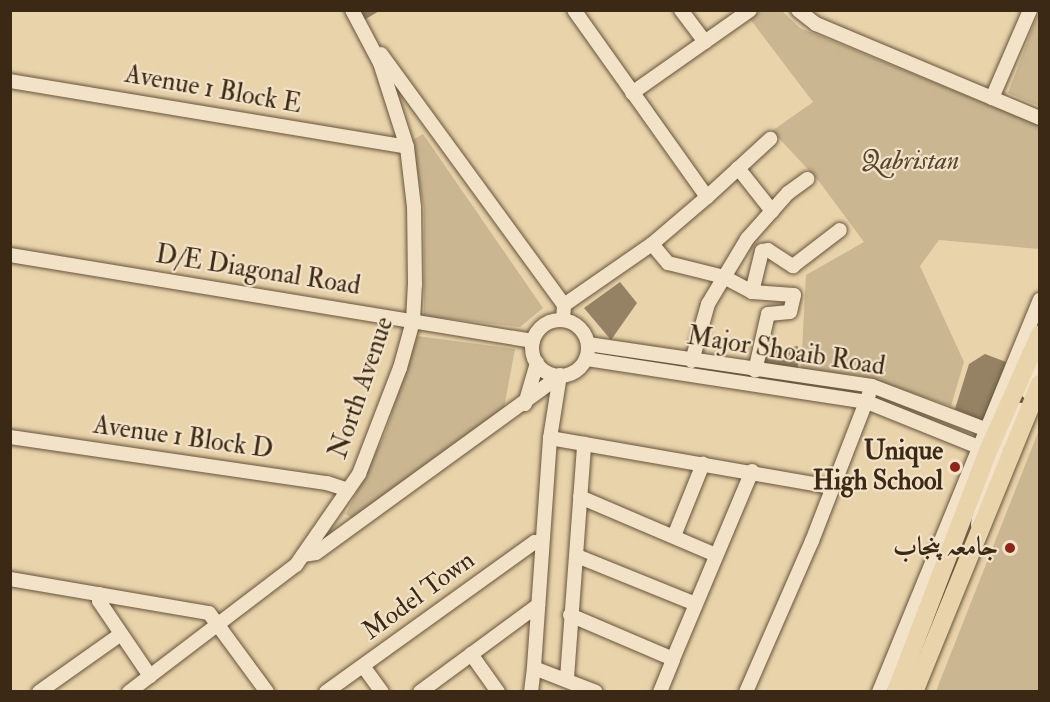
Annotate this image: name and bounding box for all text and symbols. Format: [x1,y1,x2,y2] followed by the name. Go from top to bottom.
[122,59,304,121] street label: Avenue 1 Block E
[861,146,959,178] park label: Qabristan
[153,239,363,303] street label: D/E Diagonal Road
[323,313,401,463] street label: North Avenue
[685,321,887,383] street label: Major Shoaib Road
[91,410,275,466] street label: Avenue 1 Block D
[813,436,943,497] place label: Unique High School
[948,460,962,474] marker: Unique High School
[893,532,998,564] place label: جامعہ پنجاب
[1003,541,1017,555] marker: جامعہ پنجاب
[357,545,481,647] street label: Model Town

